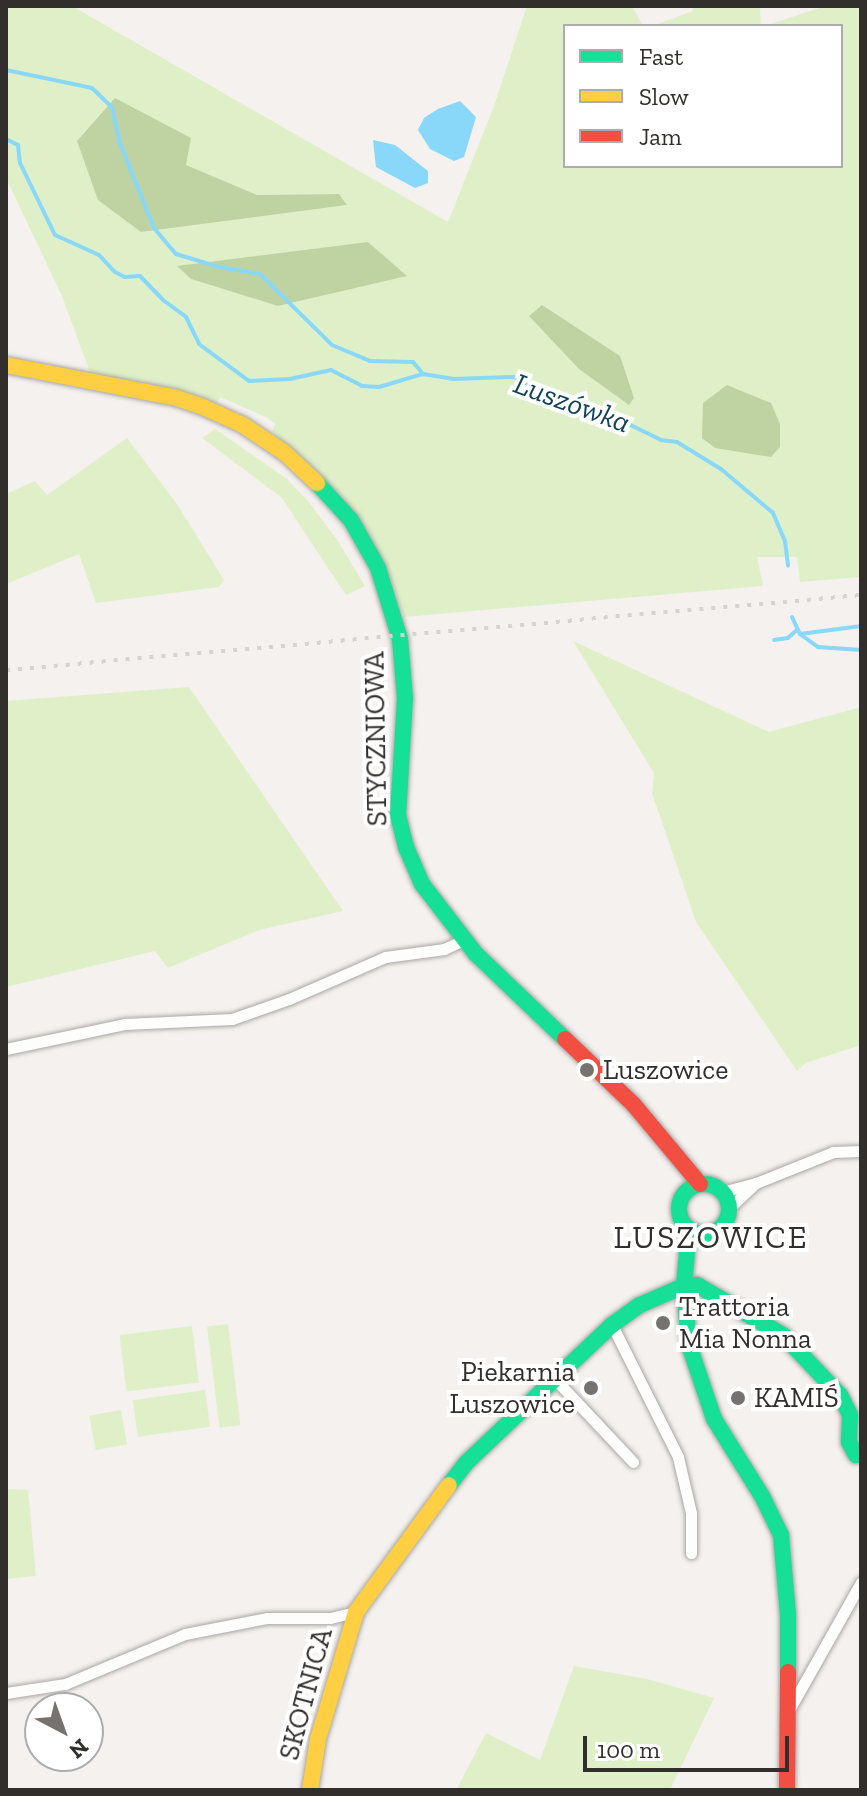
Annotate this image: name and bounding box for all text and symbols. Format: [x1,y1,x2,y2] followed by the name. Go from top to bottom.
[563,24,843,168] legend
[639,42,683,71] text: Fast
[639,82,689,111] text: Slow
[639,122,682,151] text: Jam
[509,365,635,441] water label: Luszówka
[358,651,394,827] street label: STYCZNIOWA
[603,1053,728,1087] place label: Luszowice
[578,1061,596,1079] marker: Luszowice
[613,1218,809,1256] district label: LUSZOWICE
[679,1290,811,1356] place label: Trattoria Mia Nonna
[654,1314,672,1332] marker: Trattoria Mia Nonna
[450,1355,575,1421] place label: Piekarnia Luszowice
[582,1379,600,1397] marker: Piekarnia Luszowice
[754,1381,839,1415] place label: KAMIŚ
[729,1389,747,1407] marker: KAMIŚ
[272,1624,340,1764] street label: SKOTNICA
[24,1692,104,1772] north arrow
[587,1720,793,1770] scale bar
[64,1733,94,1765] text: N
[597,1735,660,1764] text: 100 m

